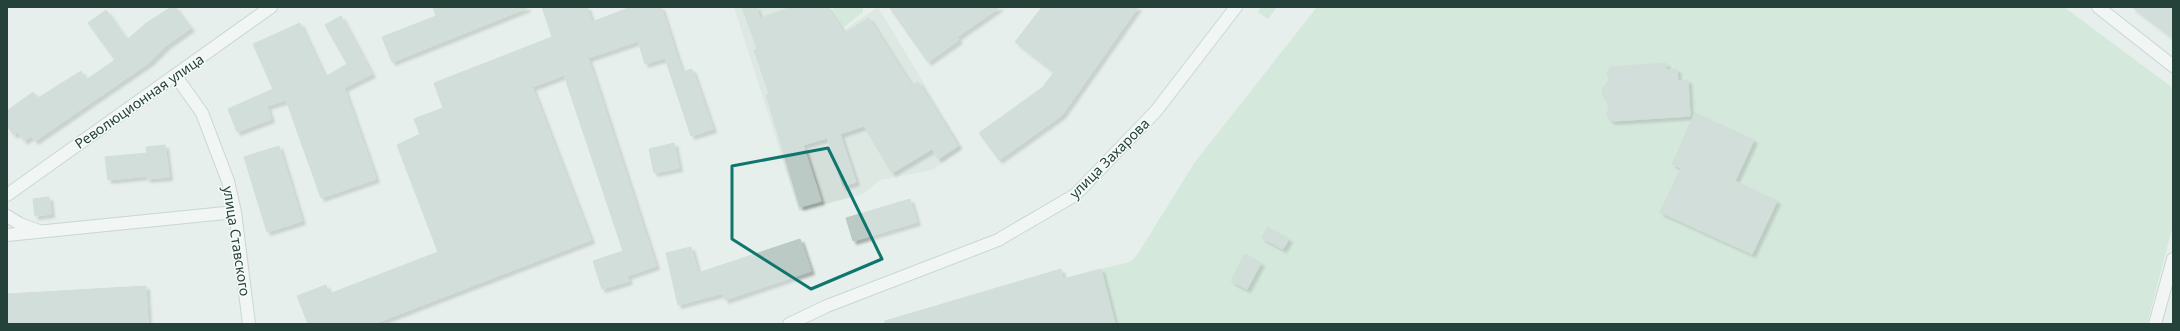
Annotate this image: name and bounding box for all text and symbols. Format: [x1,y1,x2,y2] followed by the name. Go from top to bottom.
[71,49,207,153] street label: Революционная улица
[1065,114,1153,202] street label: улица Захарова
[219,185,255,297] street label: улица Ставского

